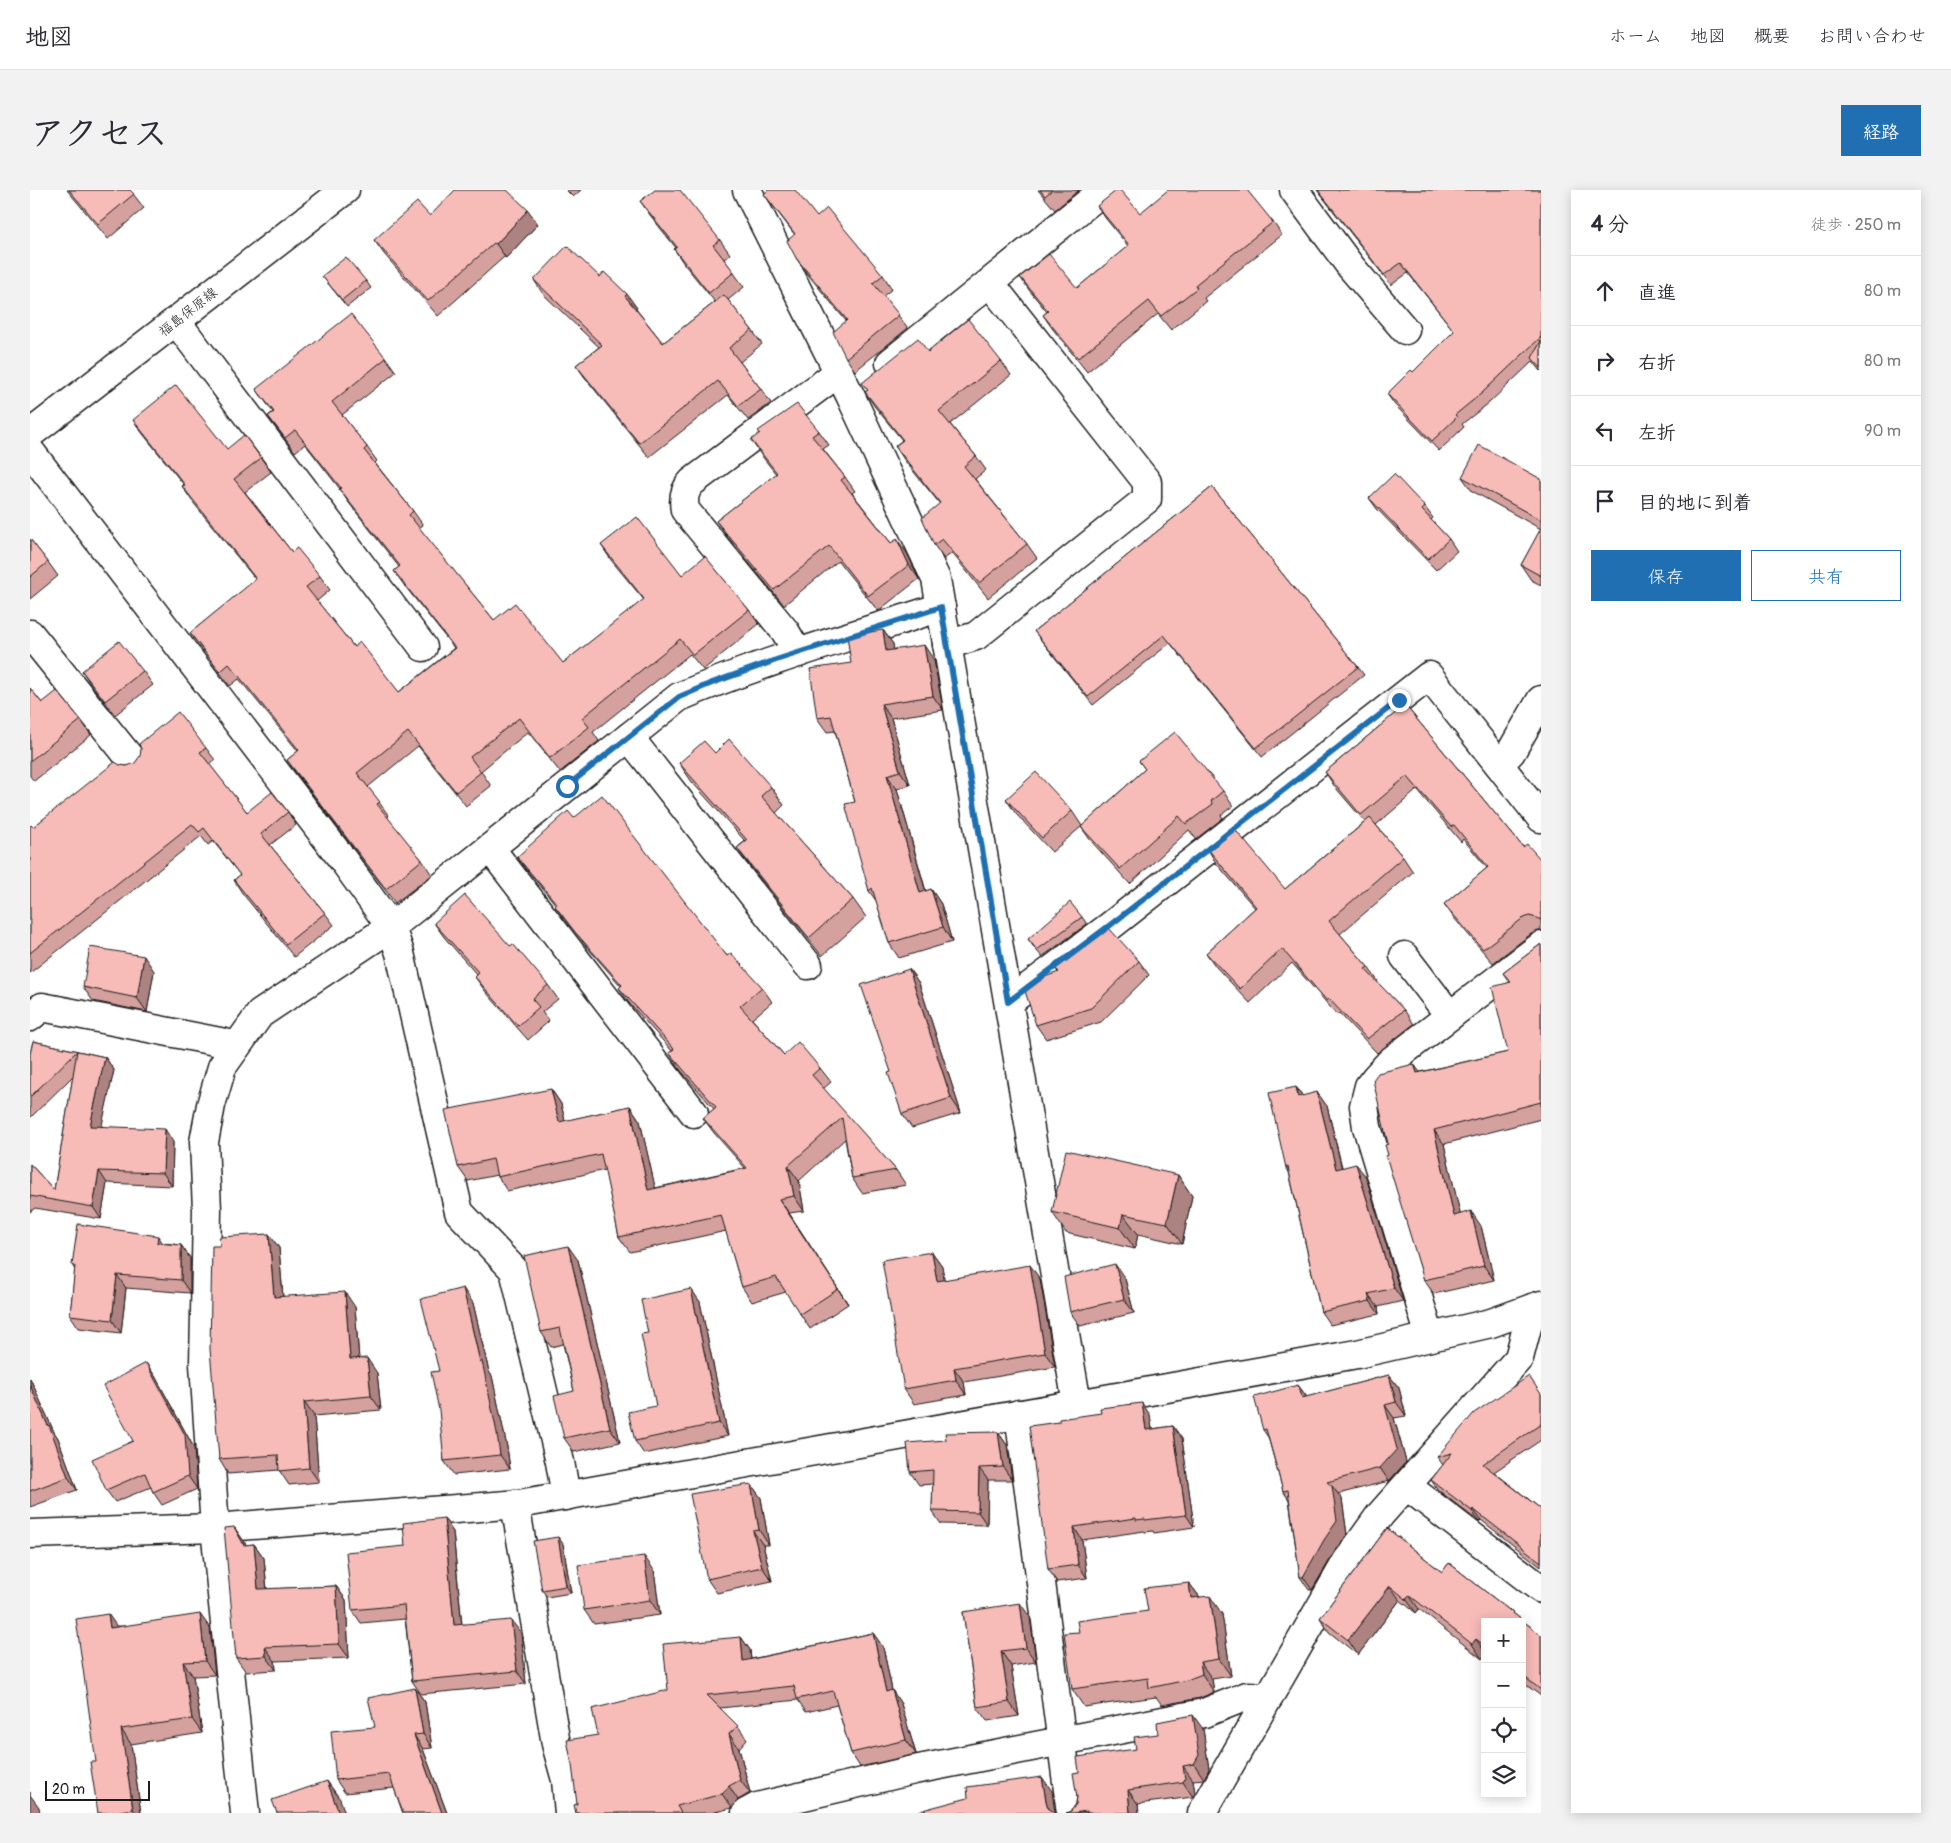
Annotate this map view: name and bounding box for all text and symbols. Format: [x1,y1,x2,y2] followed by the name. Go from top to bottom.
[25,23,73,52] text: 地図
[1609,25,1662,48] text: ホーム
[1690,25,1726,48] text: 地図
[1754,25,1790,48] text: 概要
[1818,25,1926,48] text: お問い合わせ
[1841,105,1921,156] button: 経路
[30,112,168,156] text: アクセス
[1591,211,1629,238] text: 4 分
[1811,215,1901,235] text: 徒歩 · 250 m
[1591,277,1619,305] icon: ahead
[1638,281,1676,305] text: 直進
[1864,281,1901,301] text: 80 m
[155,284,221,340] street label: 福島保原線
[1591,347,1619,375] icon: right
[1638,351,1676,375] text: 右折
[1864,351,1901,371] text: 80 m
[1591,417,1619,445] icon: left
[1638,421,1676,445] text: 左折
[1864,421,1901,441] text: 90 m
[1591,487,1619,515] icon: arrive
[1638,491,1752,515] text: 目的地に到着
[1591,550,1741,601] button: 保存
[1751,550,1901,601] button: 共有
[1388,689,1411,712] route end
[556,775,579,798] route start
[1481,1618,1526,1798] map controls
[1481,1618,1526,1663] button: +
[1481,1663,1526,1708] button: −
[1481,1708,1526,1753] button: locate
[1481,1753,1526,1798] button: layers
[45,1778,150,1801] scale bar
[52,1781,85,1798] text: 20 m

